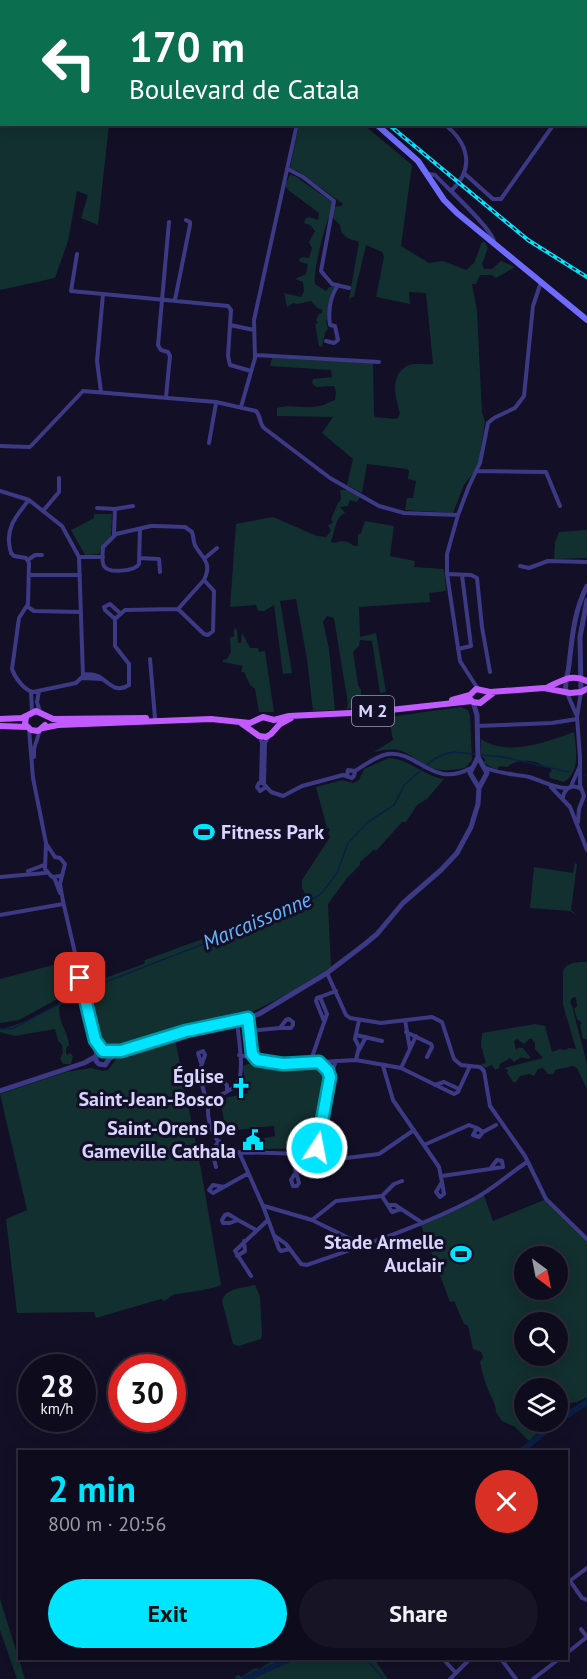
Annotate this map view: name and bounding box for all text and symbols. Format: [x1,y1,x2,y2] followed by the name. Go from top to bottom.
[129,19,245,74] text: 170 m
[30,24,108,102] icon: left
[129,72,360,106] text: Boulevard de Catala
[352,696,394,726] road number: M 2
[221,819,324,845] place label: Fitness Park
[192,820,216,844] sports icon: Fitness Park
[198,885,316,956] water label: Marcaissonne
[54,952,105,1003] pin
[63,961,96,994] icon: arrive
[78,1063,224,1112] place label: Église Saint-Jean-Bosco
[229,1076,253,1100] church icon: Église Saint-Jean-Bosco
[82,1115,236,1164] place label: Saint-Orens De Gameville Cathala
[285,1116,349,1180] position arrow
[241,1128,265,1152] public building icon: Saint-Orens De Gameville Cathala
[324,1229,444,1278] place label: Stade Armelle Auclair
[449,1242,473,1266] sports icon: Stade Armelle Auclair
[514,1246,568,1300] north arrow
[514,1246,568,1432] map controls
[514,1312,568,1366] button: search
[108,1354,186,1432] speed limit sign: 30
[40,1366,74,1405] text: 28
[514,1378,568,1432] button: layers
[41,1399,73,1418] text: km/h
[48,1465,136,1512] text: 2 min
[475,1470,538,1533] button: close
[48,1511,166,1537] text: 800 m · 20:56
[48,1579,287,1648] button: Exit
[299,1579,538,1648] button: Share

